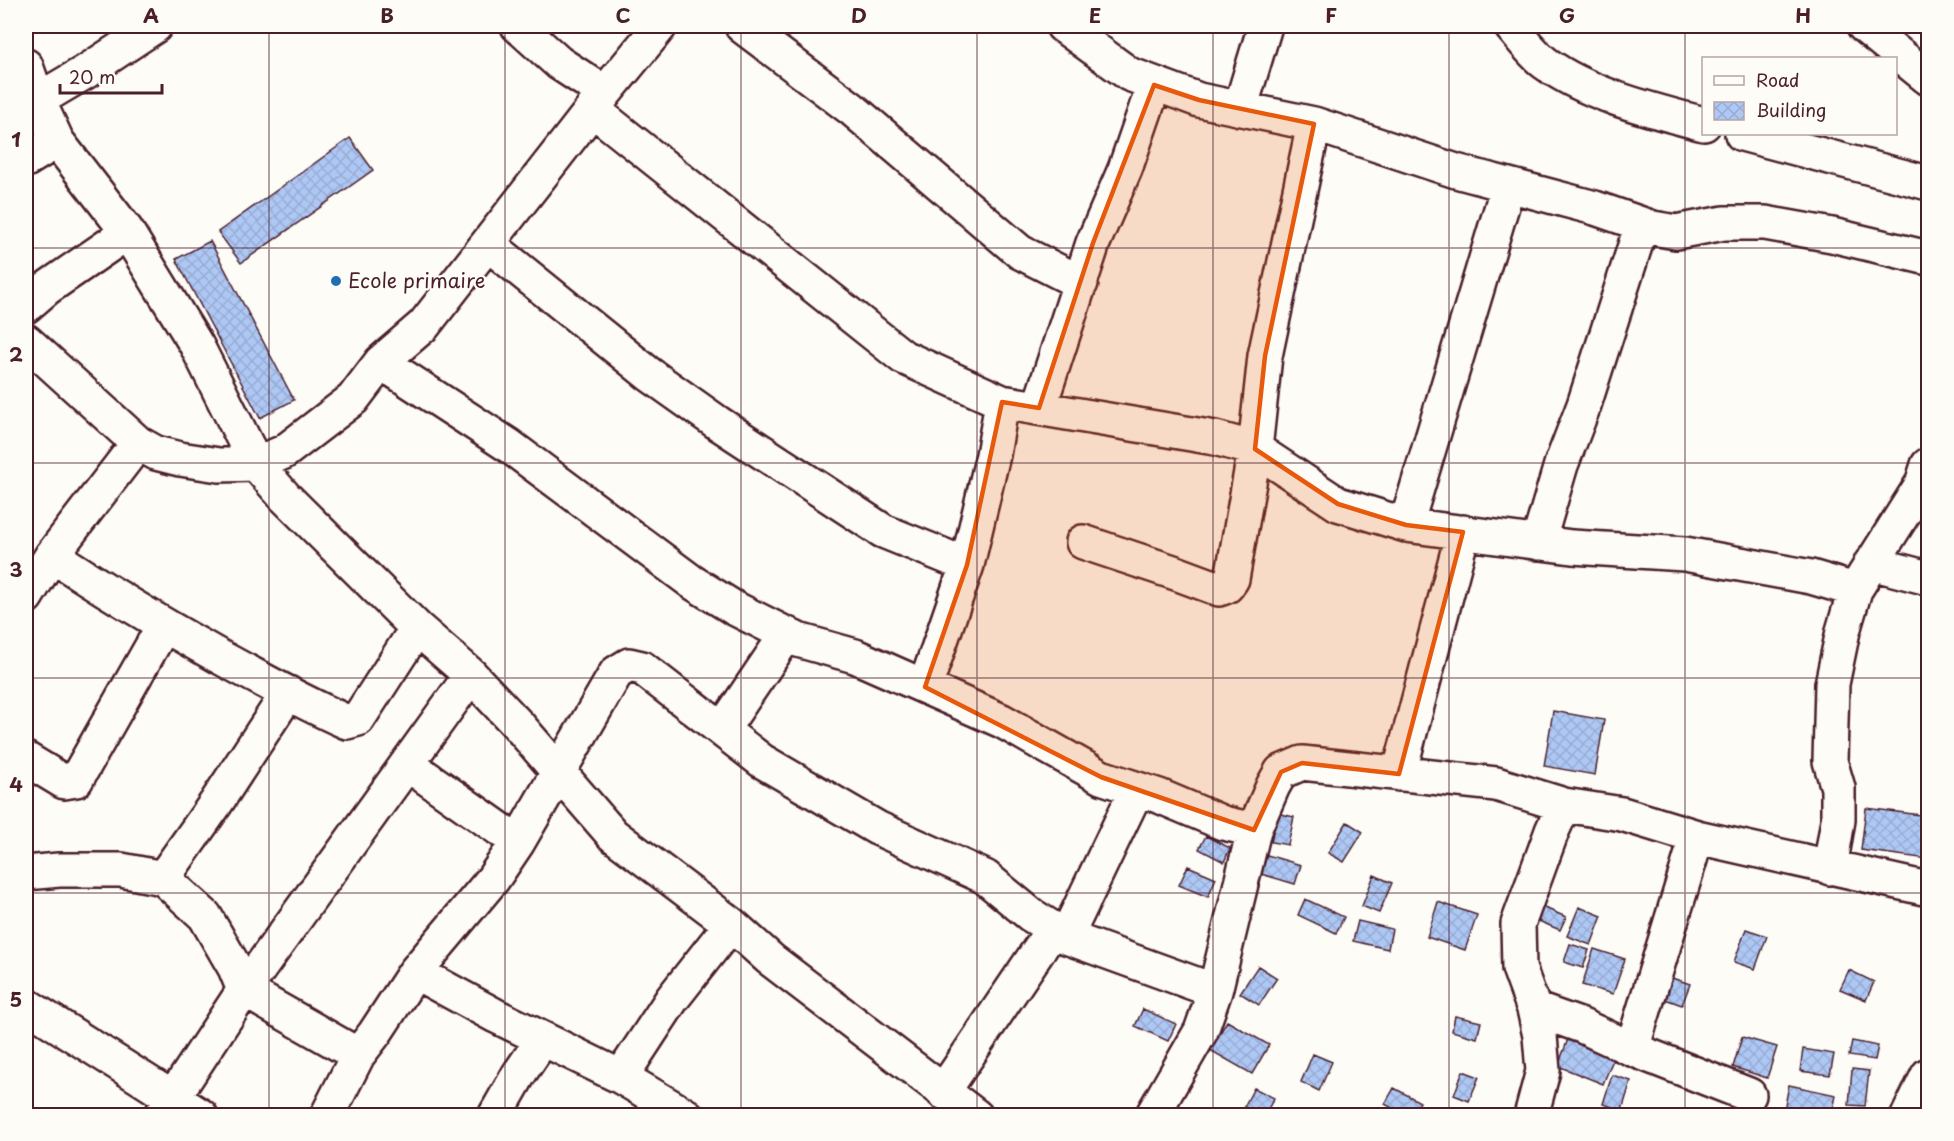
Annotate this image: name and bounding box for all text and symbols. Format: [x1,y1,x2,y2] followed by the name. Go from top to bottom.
[143,0,159,30] text: A
[380,0,394,30] text: B
[615,0,631,30] text: C
[851,0,867,30] text: D
[1089,0,1101,30] text: E
[1325,0,1337,30] text: F
[1559,0,1575,30] text: G
[1795,0,1811,30] text: H
[60,57,162,95] scale bar
[1702,57,1897,135] legend
[69,63,115,90] text: 20 m
[1756,66,1800,93] text: Road
[1756,96,1826,123] text: Building
[11,124,21,154] text: 1
[348,265,485,295] place label: Ecole primaire
[329,274,343,288] marker: Ecole primaire
[9,339,23,369] text: 2
[9,554,23,584] text: 3
[9,769,23,799] text: 4
[10,984,22,1014] text: 5

